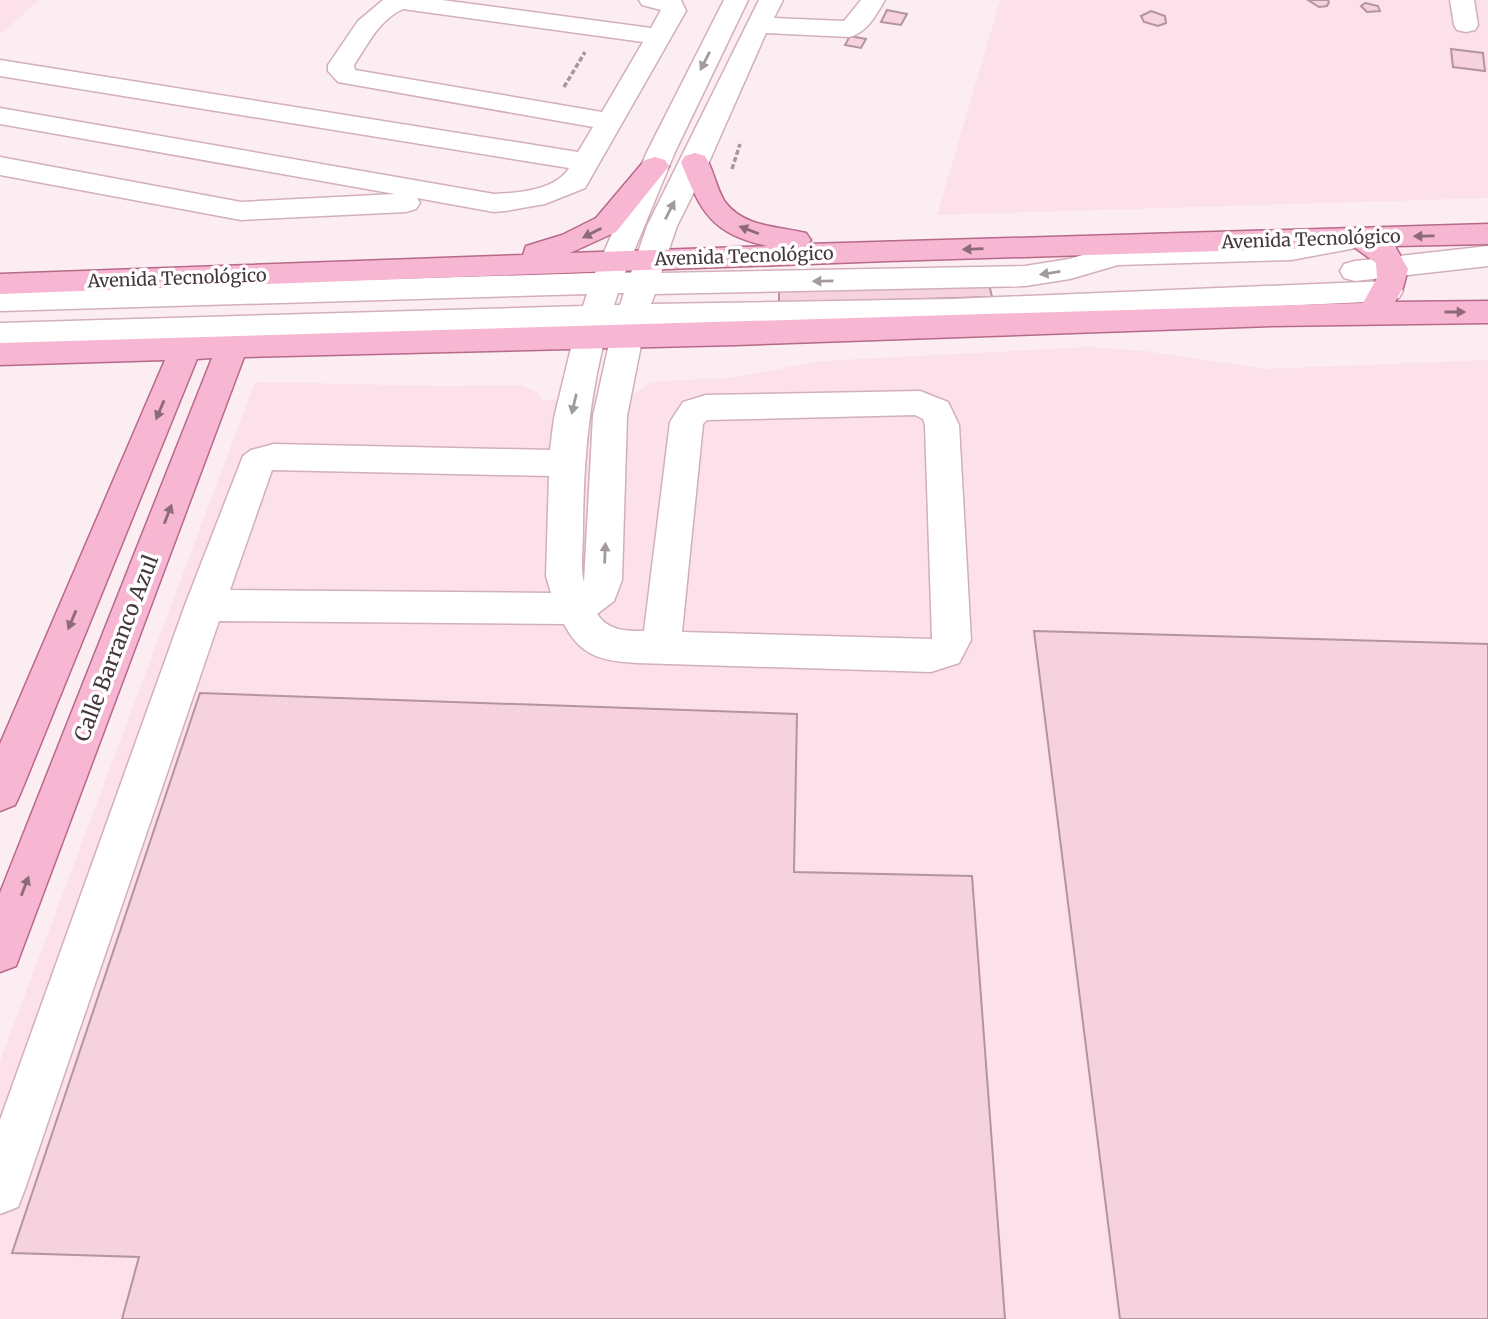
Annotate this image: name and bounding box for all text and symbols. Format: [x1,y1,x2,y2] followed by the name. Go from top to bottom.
[700,51,711,71] one-way arrow
[665,200,676,220] one-way arrow
[1220,224,1401,254] street label: Avenida Tecnológico
[738,225,759,236] one-way arrow
[582,227,602,238] one-way arrow
[1412,230,1434,241] one-way arrow
[653,241,834,271] street label: Avenida Tecnológico
[962,243,984,255] one-way arrow
[86,263,267,293] street label: Avenida Tecnológico
[1039,268,1061,279] one-way arrow
[812,275,834,287] one-way arrow
[1444,306,1466,318] one-way arrow
[569,393,580,415] one-way arrow
[154,400,166,420] one-way arrow
[163,503,174,524] one-way arrow
[600,542,611,564] one-way arrow
[68,550,164,745] street label: Calle Barranco Azul
[66,609,77,630] one-way arrow
[19,875,30,896] one-way arrow

